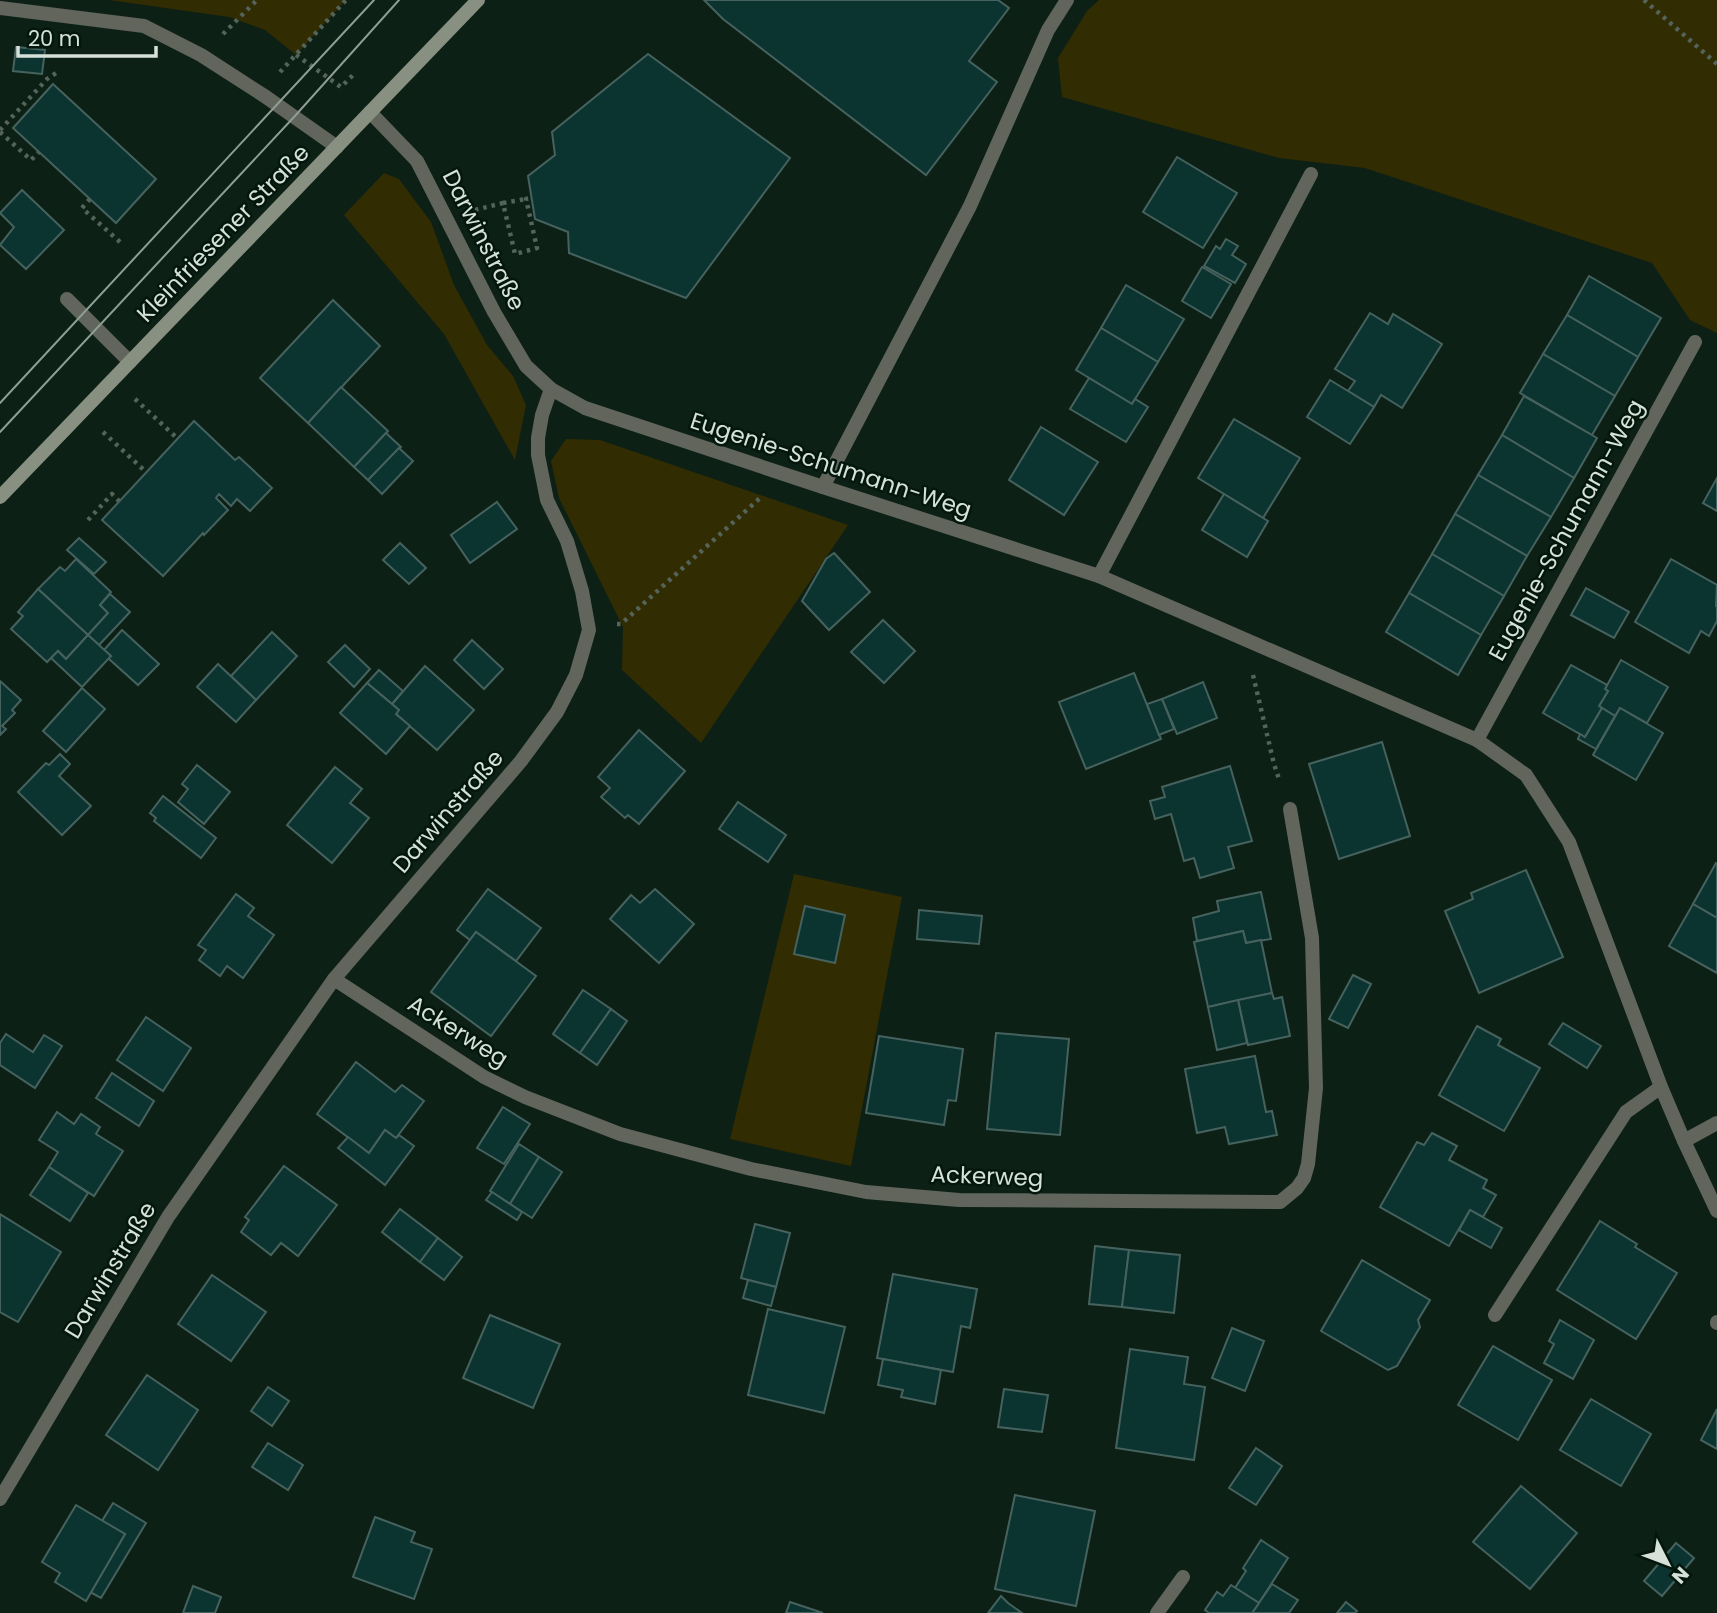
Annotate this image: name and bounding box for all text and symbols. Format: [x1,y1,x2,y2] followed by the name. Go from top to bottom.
[18,14,156,58] scale bar
[28,24,81,53] text: 20 m
[130,137,316,329] street label: Kleinfriesener Straße
[435,164,533,316] street label: Darwinstraße
[1481,394,1651,666] street label: Eugenie-Schumann-Weg
[686,404,976,526] street label: Eugenie-Schumann-Weg
[385,742,511,880] street label: Darwinstraße
[402,988,514,1074] street label: Ackerweg
[930,1158,1044,1194] street label: Ackerweg
[57,1196,163,1344] street label: Darwinstraße
[1633,1529,1703,1599] north arrow
[1665,1561,1695,1589] text: N

